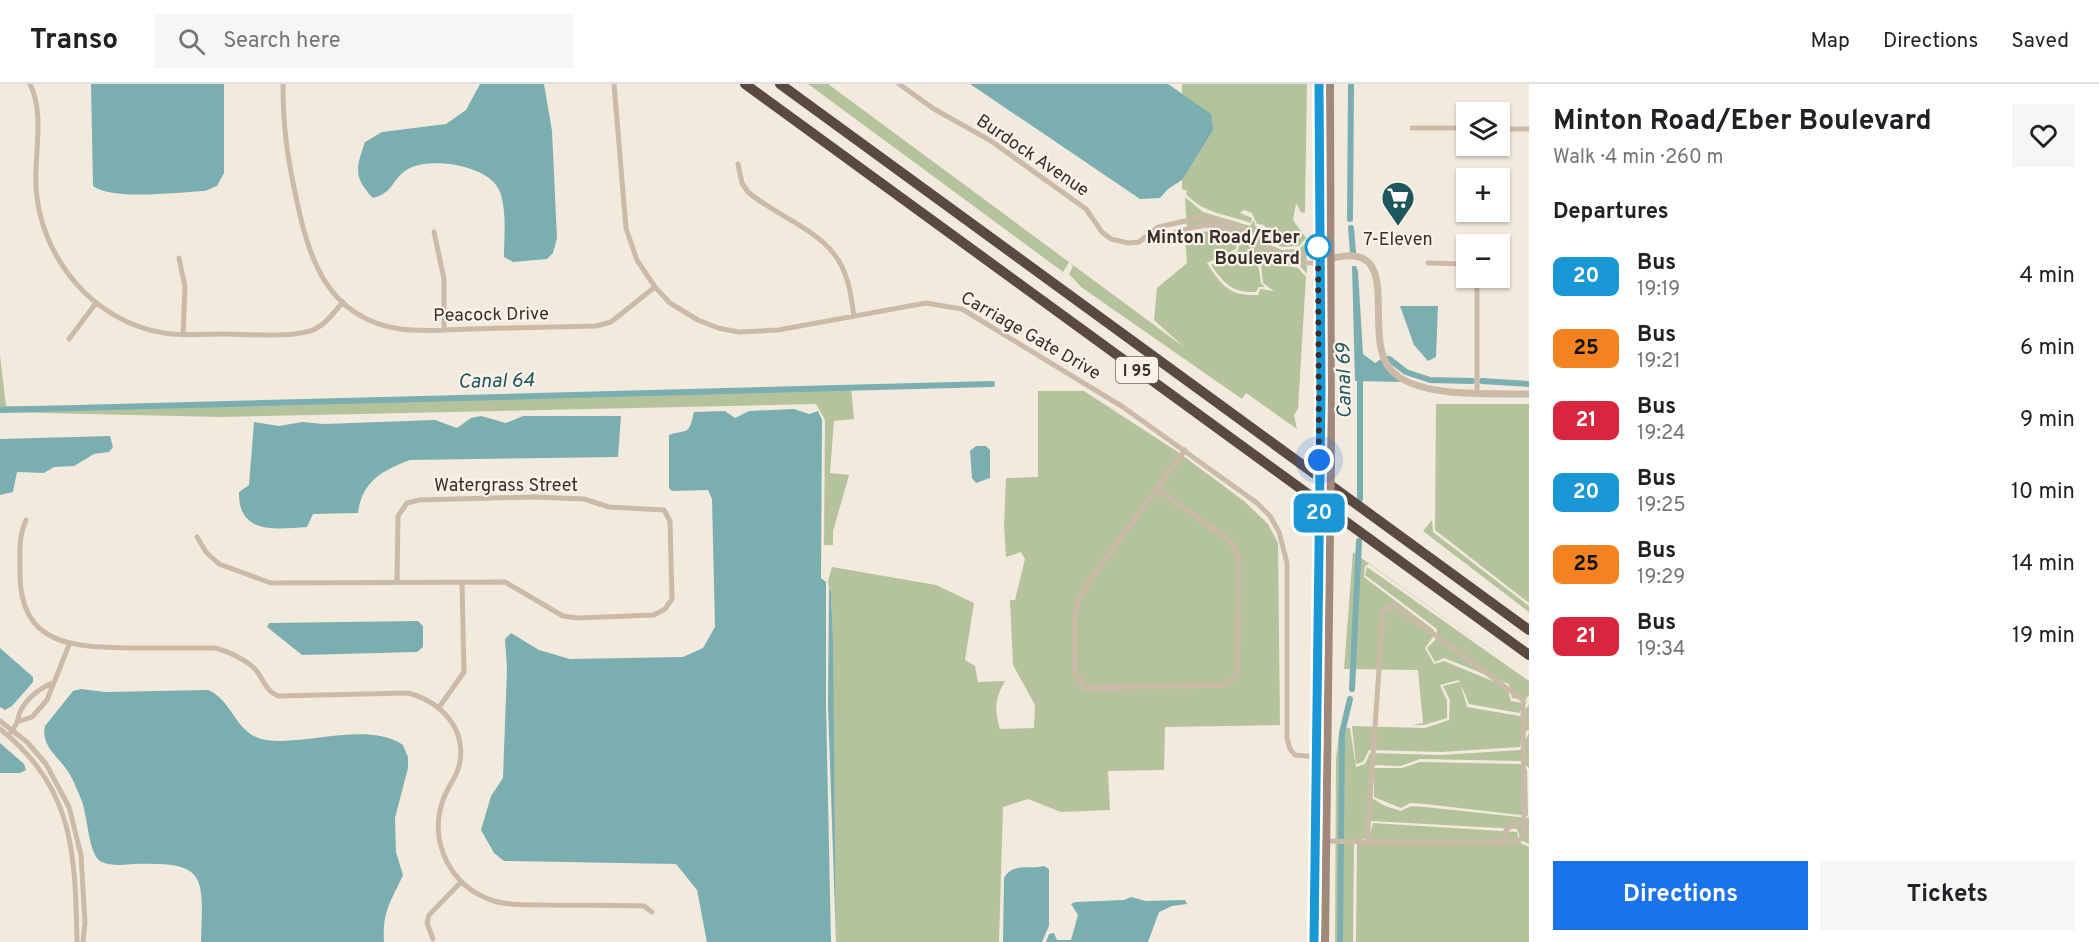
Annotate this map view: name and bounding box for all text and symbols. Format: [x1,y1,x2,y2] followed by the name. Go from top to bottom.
[154,14,574,68] search box
[30,23,118,59] text: Transo
[175,25,208,58] icon: search
[223,28,341,55] text: Search here
[1810,28,1850,55] text: Map
[1883,28,1978,55] text: Directions
[2011,28,2069,55] text: Saved
[1456,102,1510,288] map controls
[1456,102,1510,156] button: layers
[1553,104,1932,140] text: Minton Road/Eber Boulevard
[2012,104,2075,167] button: heart
[971,110,1093,202] street label: Burdock Avenue
[1553,145,1724,171] text: Walk · 4 min · 260 m
[1456,168,1510,222] button: +
[1380,180,1416,227] supermarket icon: 7-Eleven
[1553,199,1669,226] text: Departures
[1147,227,1300,271] place label: Minton Road/Eber Boulevard
[1363,229,1433,252] place label: 7-Eleven
[1305,234,1331,260] marker: Minton Road/Eber Boulevard
[1456,234,1510,288] button: −
[1637,250,1676,277] text: Bus
[1573,263,1599,290] text: 20
[2020,263,2075,290] text: 4 min
[1637,277,1680,303] text: 19:19
[956,287,1105,386] street label: Carriage Gate Drive
[433,303,549,328] street label: Peacock Drive
[1637,322,1676,349] text: Bus
[1573,335,1599,362] text: 25
[2020,335,2075,362] text: 6 min
[1331,342,1359,419] water label: Canal 69
[1637,349,1681,375] text: 19:21
[1116,357,1158,383] road number: I 95
[458,368,535,396] water label: Canal 64
[1637,394,1676,421] text: Bus
[1575,407,1597,434] text: 21
[2020,407,2075,434] text: 9 min
[1637,421,1685,447] text: 19:24
[1304,445,1334,475] your location
[1637,466,1676,493] text: Bus
[434,475,578,498] street label: Watergrass Street
[1573,479,1599,506] text: 20
[2011,479,2075,506] text: 10 min
[1637,493,1686,519] text: 19:25
[1292,494,1346,532] line badge: 20
[1306,500,1332,527] text: 20
[1637,538,1676,565] text: Bus
[1573,551,1599,578] text: 25
[2012,551,2075,578] text: 14 min
[1637,565,1685,591] text: 19:29
[1637,610,1676,637] text: Bus
[1575,623,1597,650] text: 21
[2012,623,2075,650] text: 19 min
[1637,637,1685,663] text: 19:34
[1553,861,1808,930] button: Directions
[1820,861,2075,930] button: Tickets

